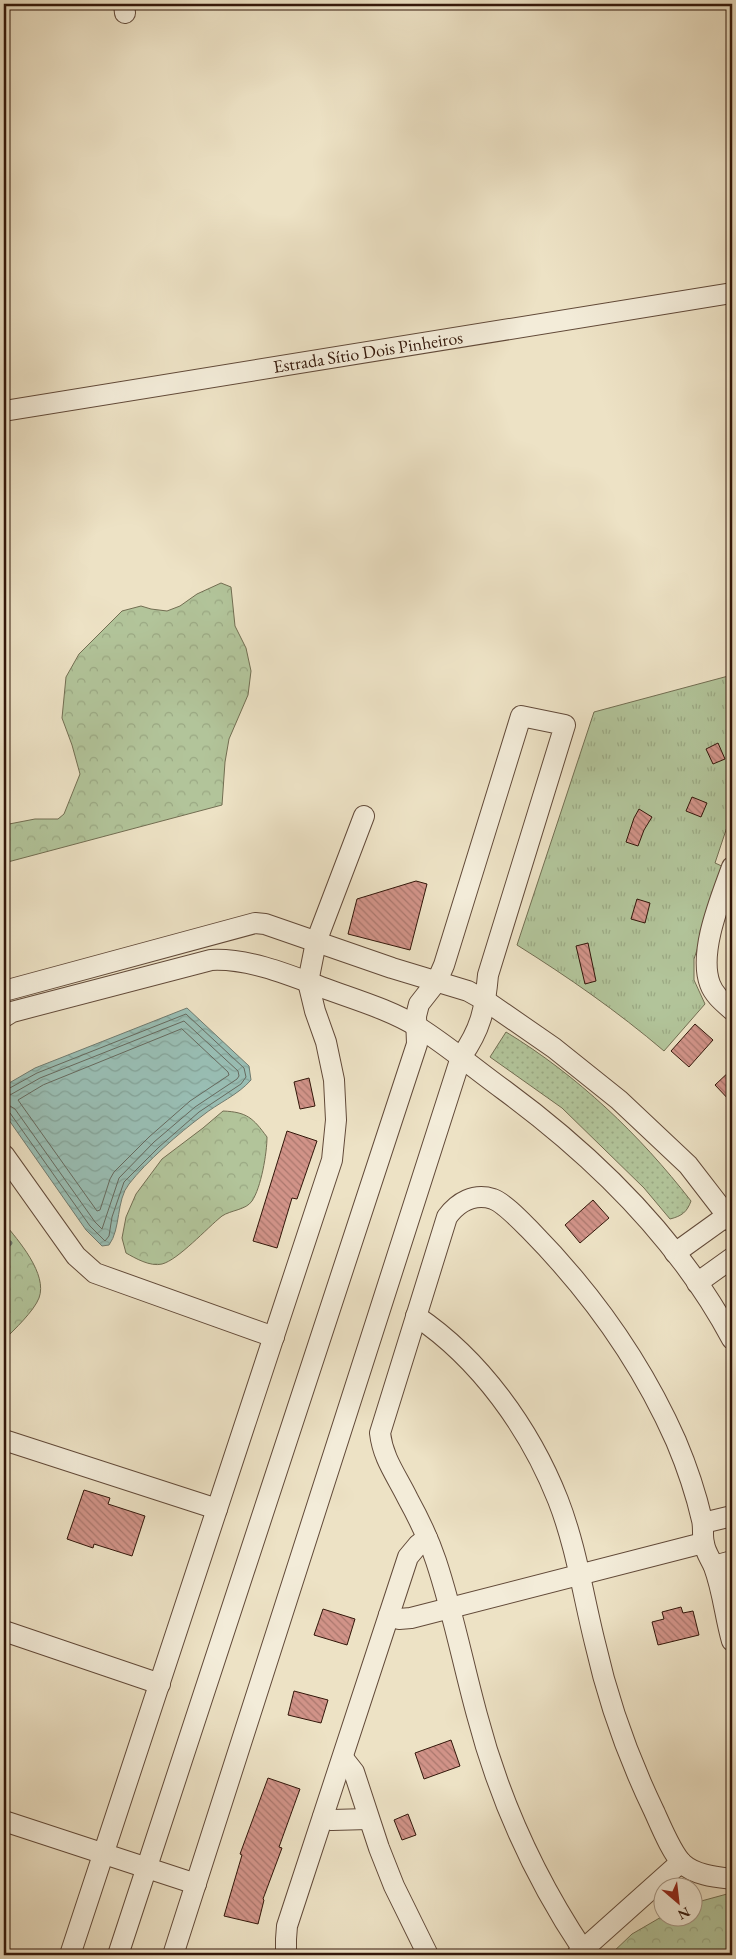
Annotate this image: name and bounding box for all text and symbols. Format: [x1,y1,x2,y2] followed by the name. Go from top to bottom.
[271,325,465,378] street label: Estrada Sítio Dois Pinheiros
[654,1876,704,1926] north arrow
[674,1903,693,1924] text: N

